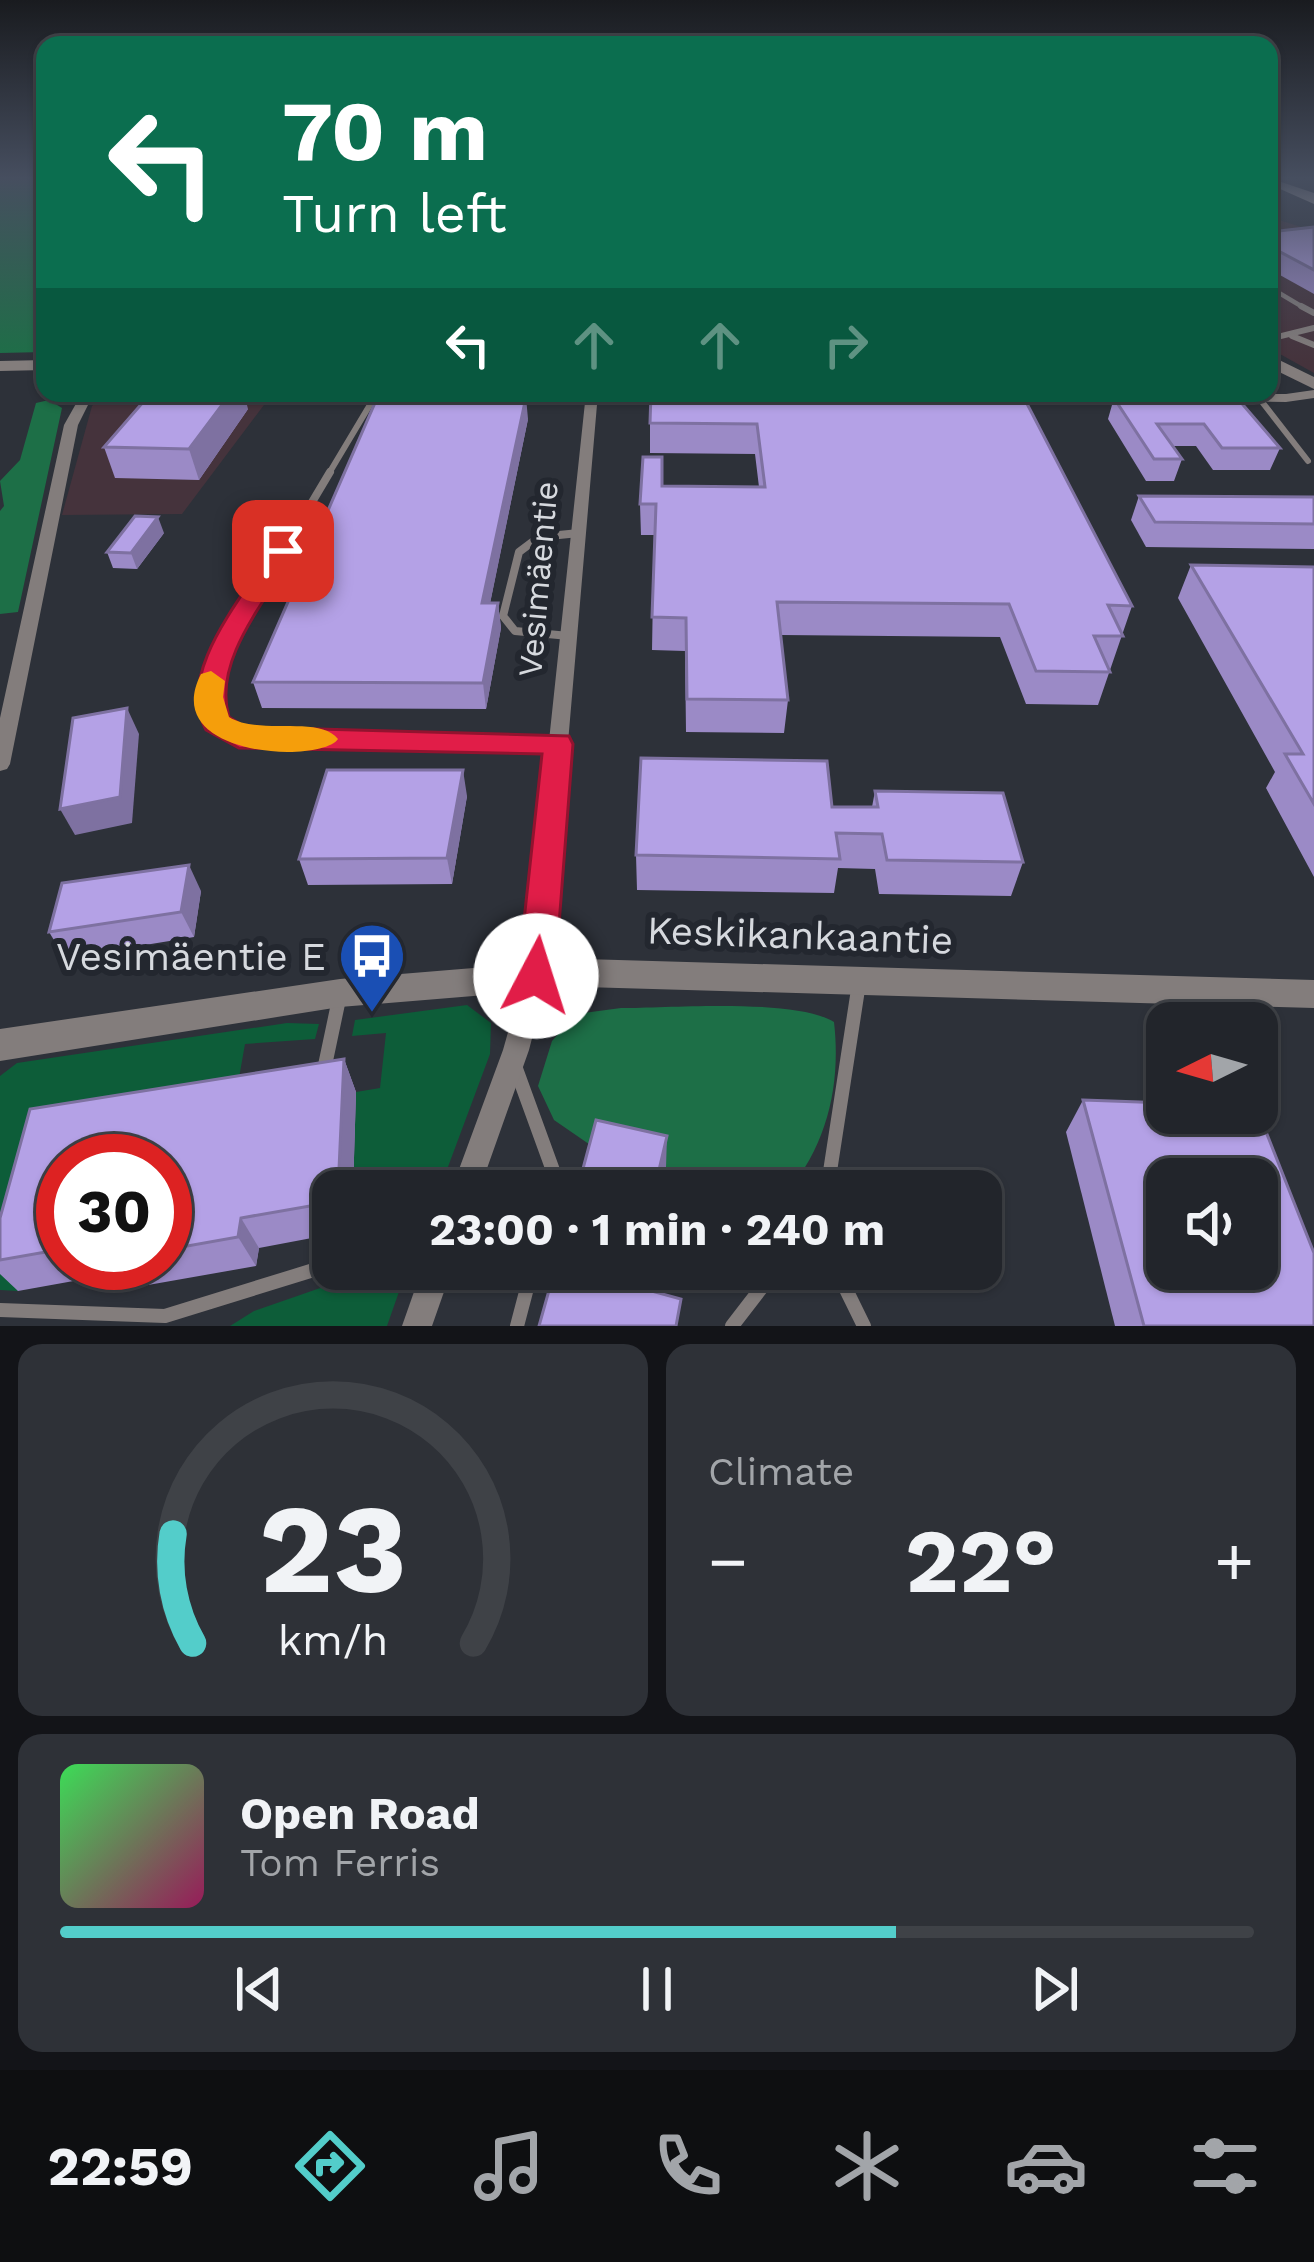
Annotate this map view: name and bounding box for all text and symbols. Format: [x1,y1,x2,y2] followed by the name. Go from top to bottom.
[282,82,488,180] text: 70 m
[84,84,240,240] icon: left
[282,182,507,245] text: Turn left
[435,312,501,378] icon: left
[561,312,627,378] icon: ahead
[687,312,753,378] icon: ahead
[813,312,879,378] icon: right
[510,480,566,678] street label: Vesimäentie
[232,500,334,602] pin
[250,518,316,584] icon: arrive
[646,907,954,963] street label: Keskikankaantie
[473,913,599,1039] position arrow
[337,921,407,1015] bus stop icon: Vesimäentie E
[56,934,326,979] place label: Vesimäentie E
[1146,1002,1278,1134] north arrow
[1146,1002,1278,1290] map controls
[36,1134,192,1290] speed limit sign: 30
[1146,1158,1278,1290] button: sound
[429,1203,885,1256] text: 23:00 · 1 min · 240 m
[708,1449,854,1494] text: Climate
[259,1476,407,1622] text: 23
[905,1508,1057,1614] text: 22°
[708,1523,748,1600] text: −
[1214,1523,1254,1600] text: +
[278,1615,388,1665] text: km/h
[240,1787,480,1840] text: Open Road
[240,1840,440,1885] text: Tom Ferris
[226,1956,292,2022] icon: previous
[624,1956,690,2022] icon: pause
[1022,1956,1088,2022] icon: next
[288,2124,372,2208] icon: directions
[467,2124,551,2208] icon: music
[646,2124,730,2208] icon: phone
[825,2124,909,2208] icon: climate
[1004,2124,1088,2208] icon: car
[1183,2124,1267,2208] icon: filters
[47,2135,193,2198] text: 22:59

